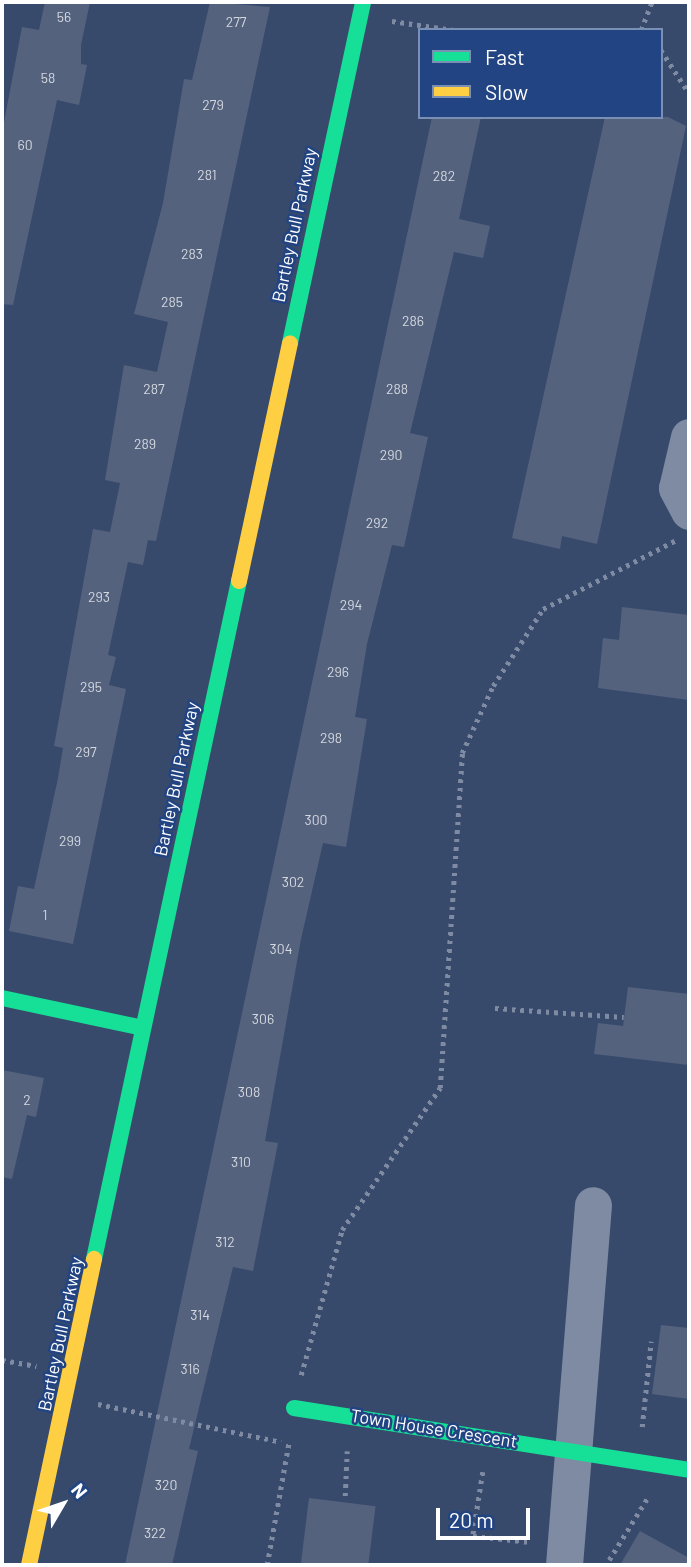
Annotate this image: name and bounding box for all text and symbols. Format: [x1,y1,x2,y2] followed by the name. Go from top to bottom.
[57,9,71,25] house number: 56
[226,14,246,30] house number: 277
[418,28,663,119] legend
[485,44,525,69] text: Fast
[41,70,55,86] house number: 58
[485,79,528,104] text: Slow
[202,97,224,113] house number: 279
[17,137,33,153] house number: 60
[267,146,321,304] street label: Bartley Bull Parkway
[197,167,217,183] house number: 281
[433,168,455,184] house number: 282
[181,246,203,262] house number: 283
[161,294,183,310] house number: 285
[402,313,424,329] house number: 286
[143,381,165,397] house number: 287
[386,381,408,397] house number: 288
[134,436,156,452] house number: 289
[380,447,402,463] house number: 290
[366,515,388,531] house number: 292
[88,589,110,605] house number: 293
[340,597,362,613] house number: 294
[327,664,349,680] house number: 296
[80,679,102,695] house number: 295
[149,700,203,858] street label: Bartley Bull Parkway
[320,730,342,746] house number: 298
[75,744,97,760] house number: 297
[304,812,328,828] house number: 300
[59,833,81,849] house number: 299
[282,874,304,890] house number: 302
[43,907,47,923] house number: 1
[270,941,292,957] house number: 304
[252,1011,274,1027] house number: 306
[238,1084,260,1100] house number: 308
[23,1092,31,1108] house number: 2
[231,1154,251,1170] house number: 310
[215,1234,235,1250] house number: 312
[33,1255,87,1413] street label: Bartley Bull Parkway
[190,1307,210,1323] house number: 314
[180,1361,200,1377] house number: 316
[349,1404,519,1452] street label: Town House Crescent
[28,1469,98,1539] north arrow
[155,1477,177,1493] house number: 320
[67,1478,93,1503] text: N
[439,1494,534,1538] scale bar
[449,1507,494,1532] text: 20 m
[144,1525,166,1541] house number: 322

